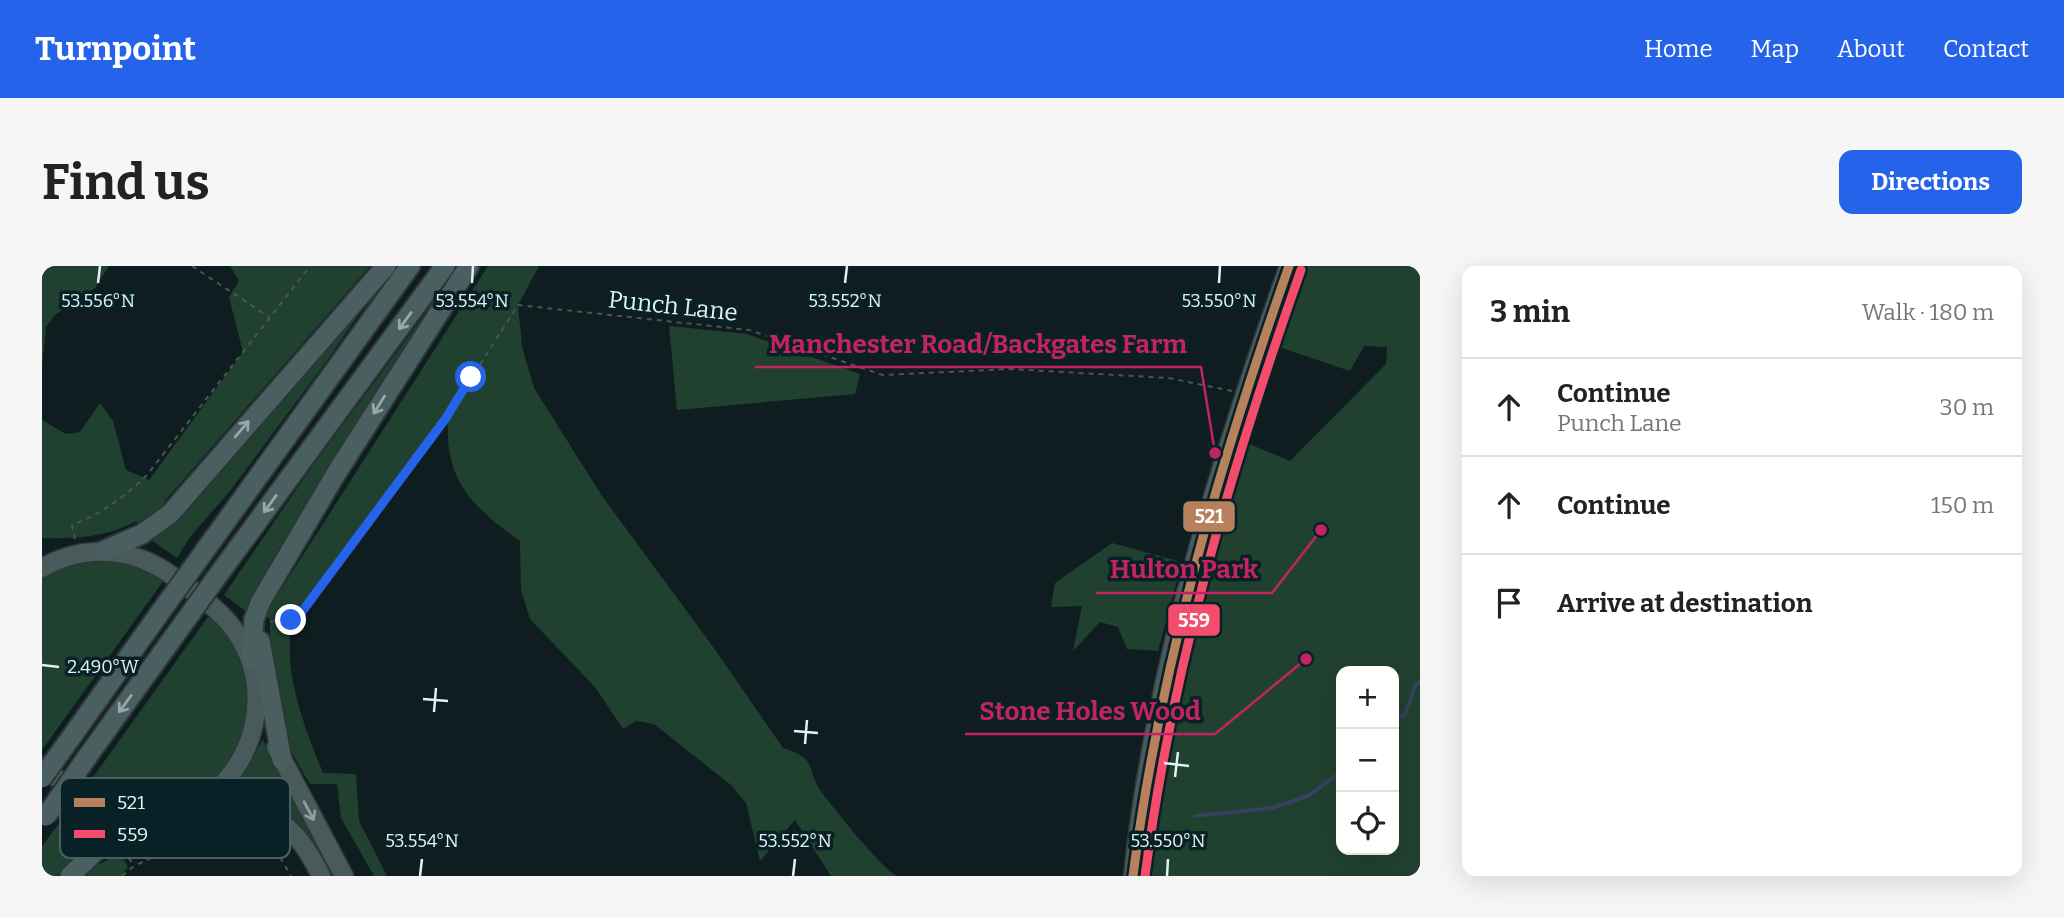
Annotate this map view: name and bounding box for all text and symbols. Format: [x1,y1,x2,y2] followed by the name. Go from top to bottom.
[35,29,196,69] text: Turnpoint
[1644,35,1713,63] text: Home
[1751,35,1799,63] text: Map
[1837,35,1905,63] text: About
[1943,35,2029,63] text: Contact
[1839,150,2022,214] button: Directions
[42,153,210,212] text: Find us
[607,285,739,327] street label: Punch Lane
[61,290,135,312] text: 53.556°N
[435,290,509,312] text: 53.554°N
[808,290,882,312] text: 53.552°N
[1181,290,1257,312] text: 53.550°N
[1490,294,1570,330] text: 3 min
[1862,298,1994,326] text: Walk · 180 m
[398,311,412,330] one-way arrow
[755,320,1201,367] callout: Manchester Road/Backgates Farm
[769,329,1187,360] text: Manchester Road/Backgates Farm
[455,361,486,392] route start
[1557,378,1671,409] text: Continue
[1490,388,1528,426] icon: ahead
[1940,393,1994,421] text: 30 m
[371,395,385,415] one-way arrow
[1557,409,1682,437] text: Punch Lane
[234,420,250,438] one-way arrow
[1490,486,1528,524] icon: ahead
[1557,490,1671,521] text: Continue
[1931,491,1994,519] text: 150 m
[263,494,277,513] one-way arrow
[1182,500,1236,533] line badge: 521
[1194,505,1224,528] text: 521
[1096,546,1272,593] callout: Hulton Park
[1110,554,1259,585] text: Hulton Park
[1490,584,1528,622] icon: arrive
[1557,588,1812,619] text: Arrive at destination
[1167,603,1221,637] line badge: 559
[275,604,306,635] route end
[1178,609,1210,632] text: 559
[67,656,139,678] text: 2.490°W
[1336,666,1399,855] map controls
[1336,666,1399,729] button: +
[965,687,1215,734] callout: Stone Holes Wood
[118,694,133,713] one-way arrow
[979,696,1201,727] text: Stone Holes Wood
[1336,729,1399,792] button: −
[60,778,290,858] legend
[117,791,145,814] text: 521
[1336,792,1399,855] button: locate
[302,800,316,821] one-way arrow
[117,823,148,846] text: 559
[385,830,459,852] text: 53.554°N
[758,830,832,852] text: 53.552°N
[1130,830,1206,852] text: 53.550°N

